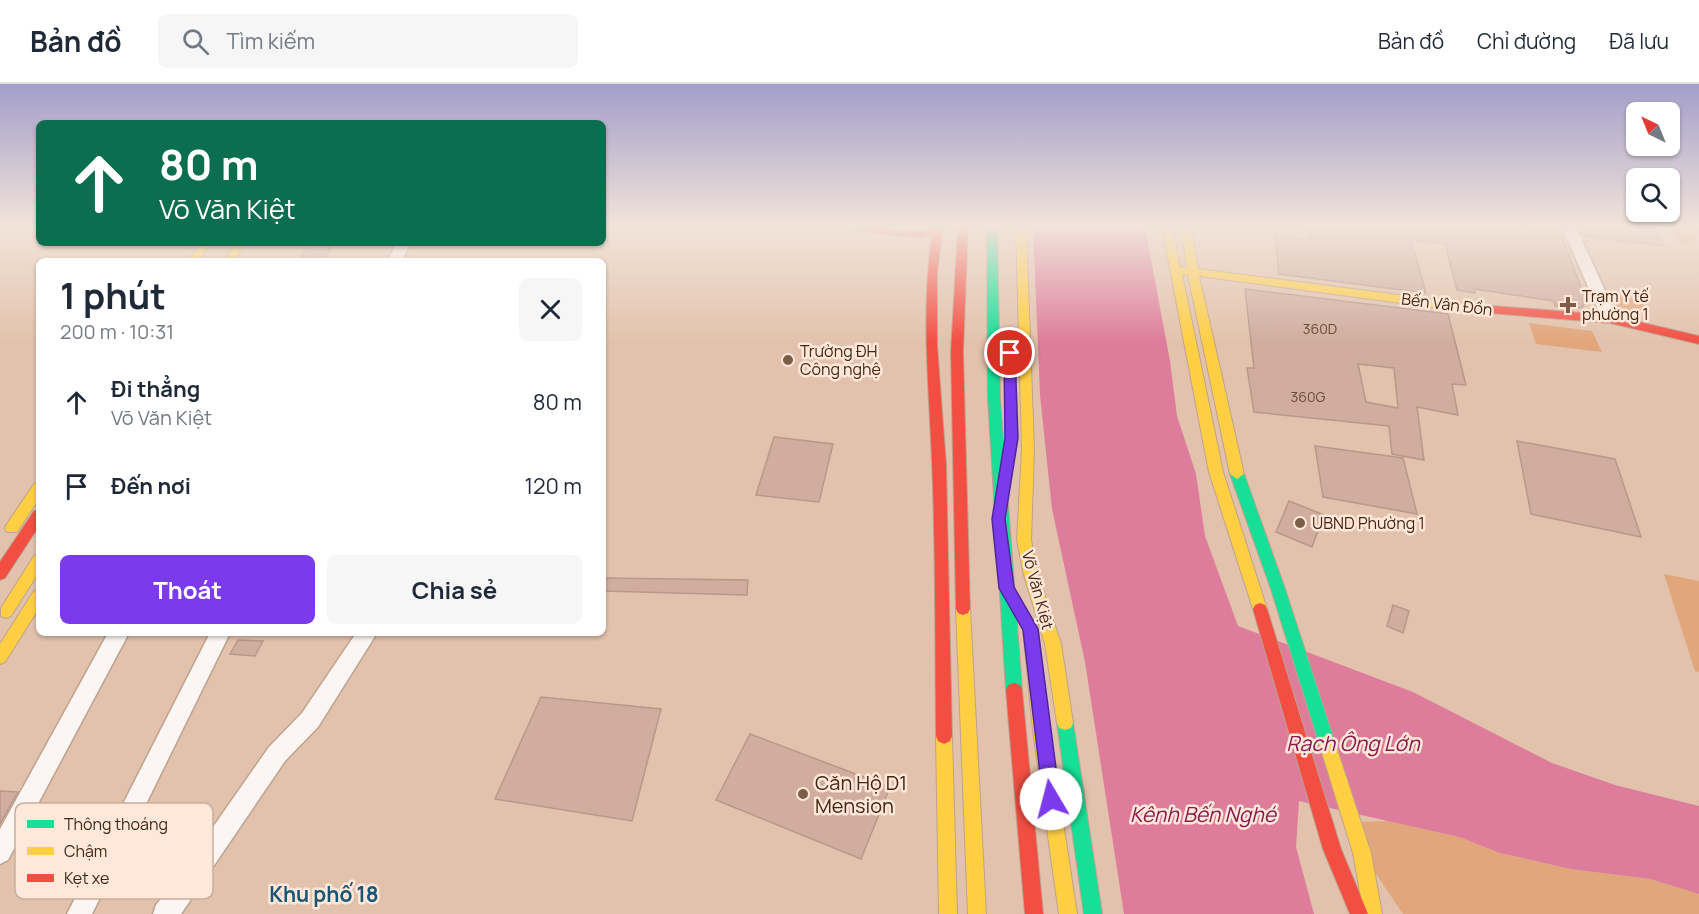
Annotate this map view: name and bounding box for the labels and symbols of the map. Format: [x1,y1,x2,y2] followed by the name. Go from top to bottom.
[1626,102,1680,156] north arrow
[1582,285,1649,325] place label: Trạm Y tế phường 1
[1400,287,1494,321] street label: Bến Vân Đồn
[1559,296,1577,314] marker: Trạm Y tế phường 1
[1303,319,1337,338] house number: 360D
[984,327,1035,378] pin
[800,340,881,380] place label: Trường ĐH Công nghệ
[781,353,795,367] marker: Trường ĐH Công nghệ
[1291,387,1326,406] house number: 360G
[1312,512,1425,534] place label: UBND Phường 1
[1293,516,1307,530] marker: UBND Phường 1
[1017,548,1059,632] street label: Võ Văn Kiệt
[1286,729,1421,757] water label: Rạch Ông Lớn
[1019,767,1083,831] position arrow
[815,769,907,819] place label: Căn Hộ D1 Mension
[796,787,810,801] marker: Căn Hộ D1 Mension
[1130,800,1278,828] water label: Kênh Bến Nghé
[15,803,213,899] legend
[64,813,168,835] text: Thông thoáng
[64,840,107,862] text: Chậm
[64,867,109,889] text: Kẹt xe
[269,880,379,908] district label: Khu phố 18

